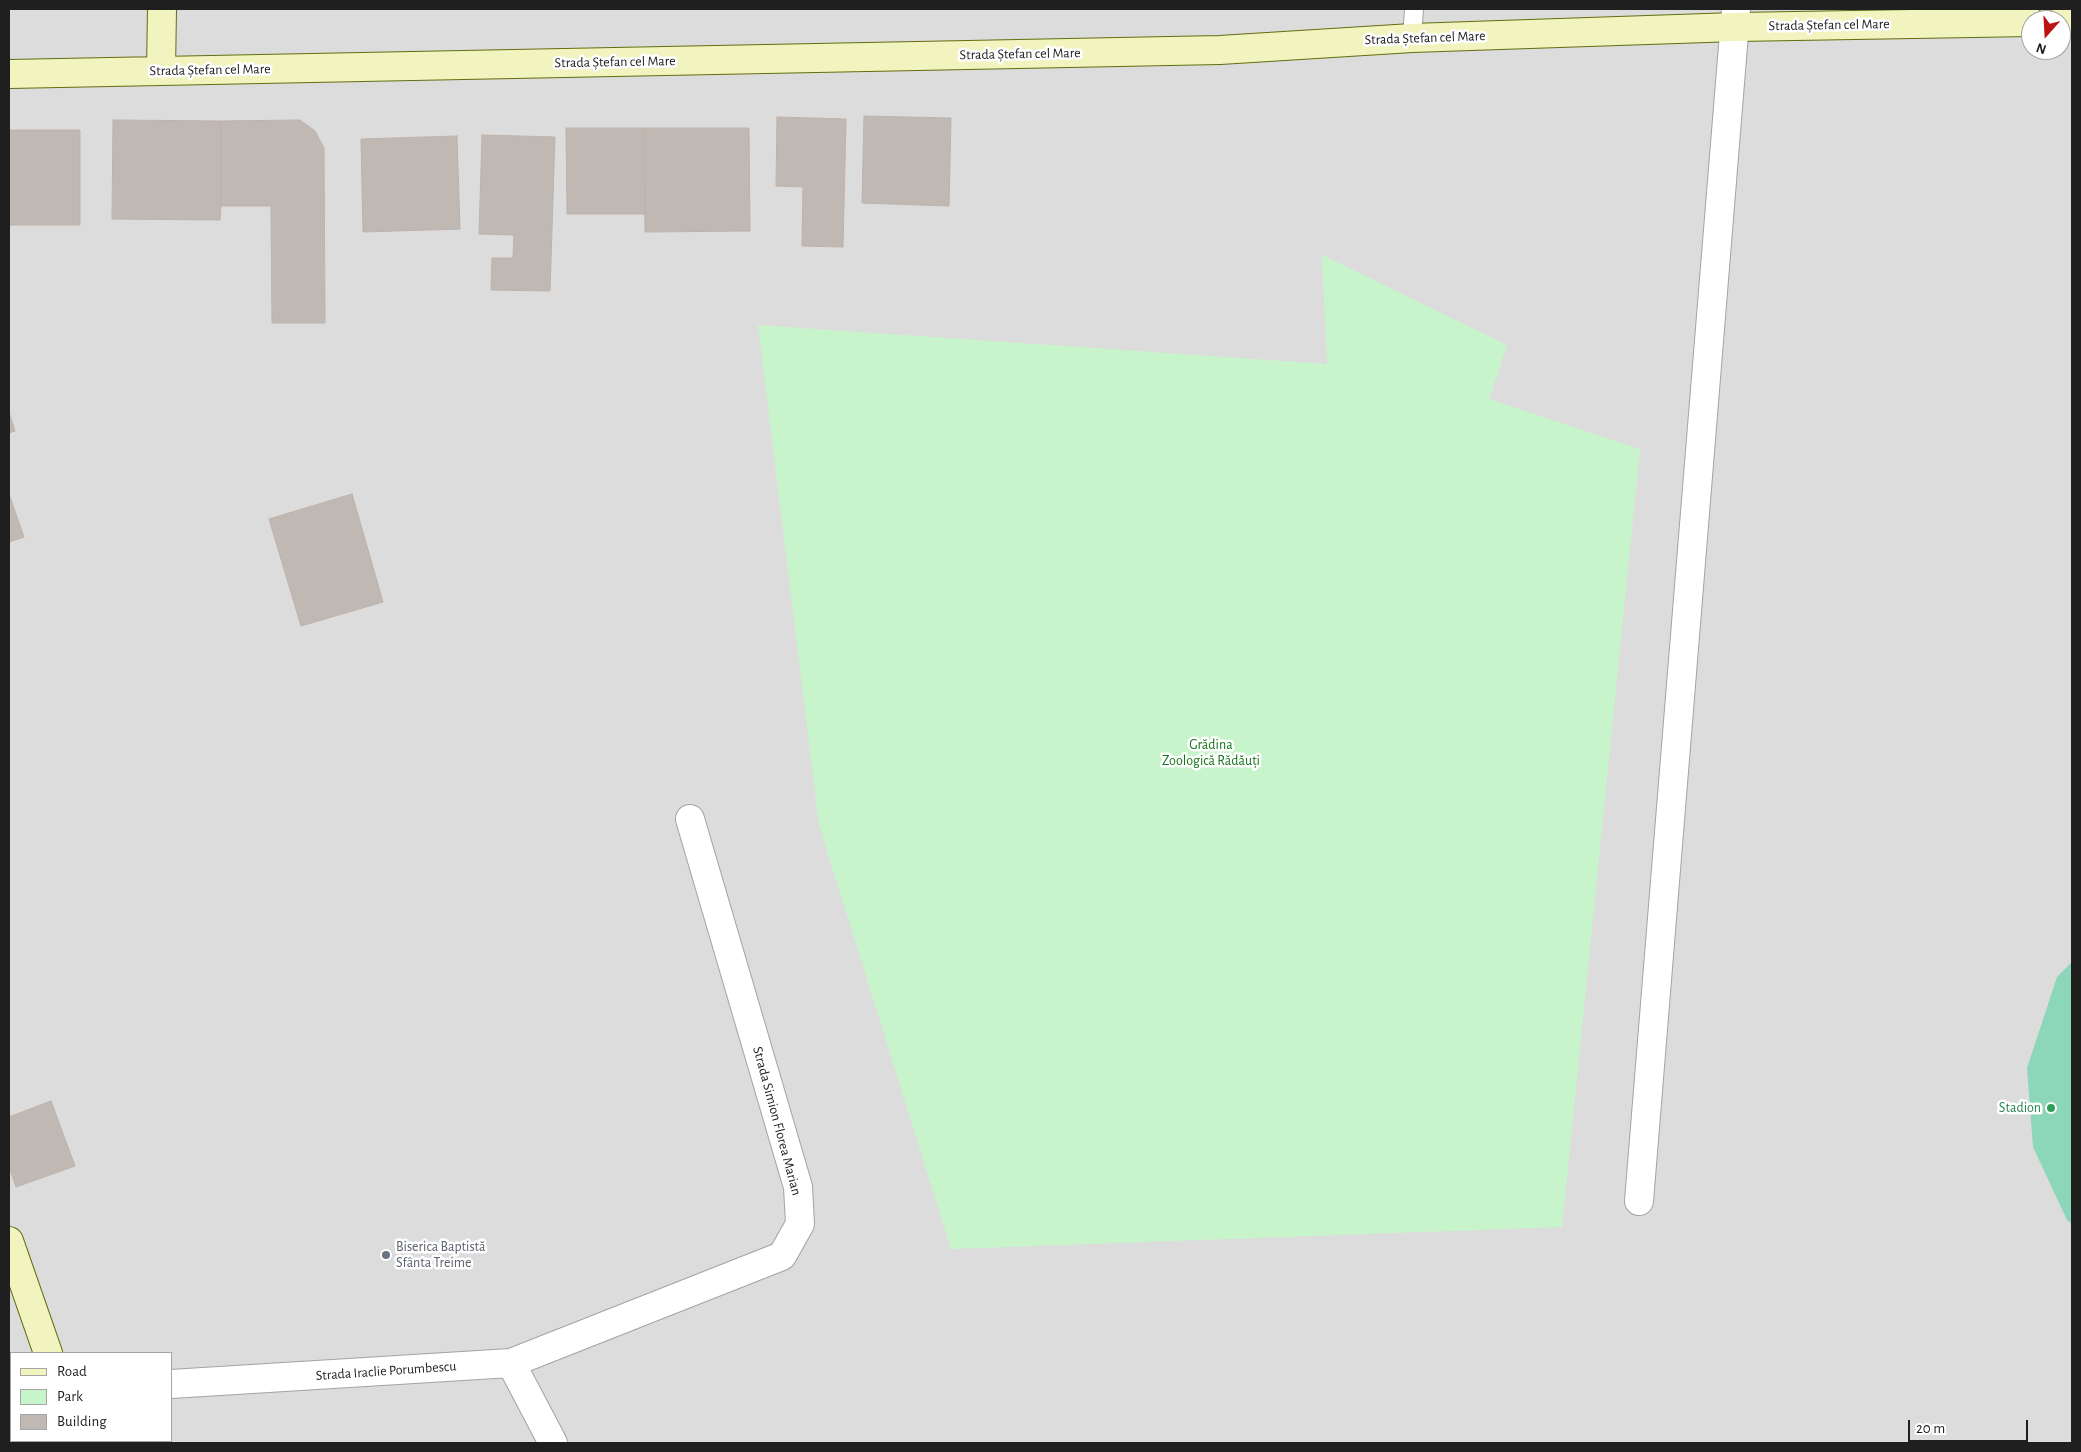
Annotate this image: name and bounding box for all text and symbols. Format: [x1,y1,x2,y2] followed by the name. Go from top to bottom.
[2021,10,2071,60] north arrow
[1768,16,1890,34] street label: Strada Ștefan cel Mare
[1364,27,1486,49] street label: Strada Ștefan cel Mare
[2035,40,2048,56] text: N
[959,45,1081,63] street label: Strada Ștefan cel Mare
[554,53,676,71] street label: Strada Ștefan cel Mare
[149,61,271,79] street label: Strada Ștefan cel Mare
[1162,737,1260,770] park label: Grădina Zoologică Rădăuți
[749,1045,805,1197] street label: Strada Simion Florea Marian
[1999,1100,2041,1116] place label: Stadion
[2045,1102,2057,1114] marker: Stadion
[396,1239,486,1272] place label: Biserica Baptistă Sfânta Treime
[380,1249,392,1261] marker: Biserica Baptistă Sfânta Treime
[10,1352,172,1442] legend
[315,1358,457,1384] street label: Strada Iraclie Porumbescu
[57,1364,87,1379] text: Road
[57,1389,83,1404] text: Park
[1911,1410,2031,1442] scale bar
[57,1414,107,1429] text: Building
[1916,1421,1945,1436] text: 20 m

